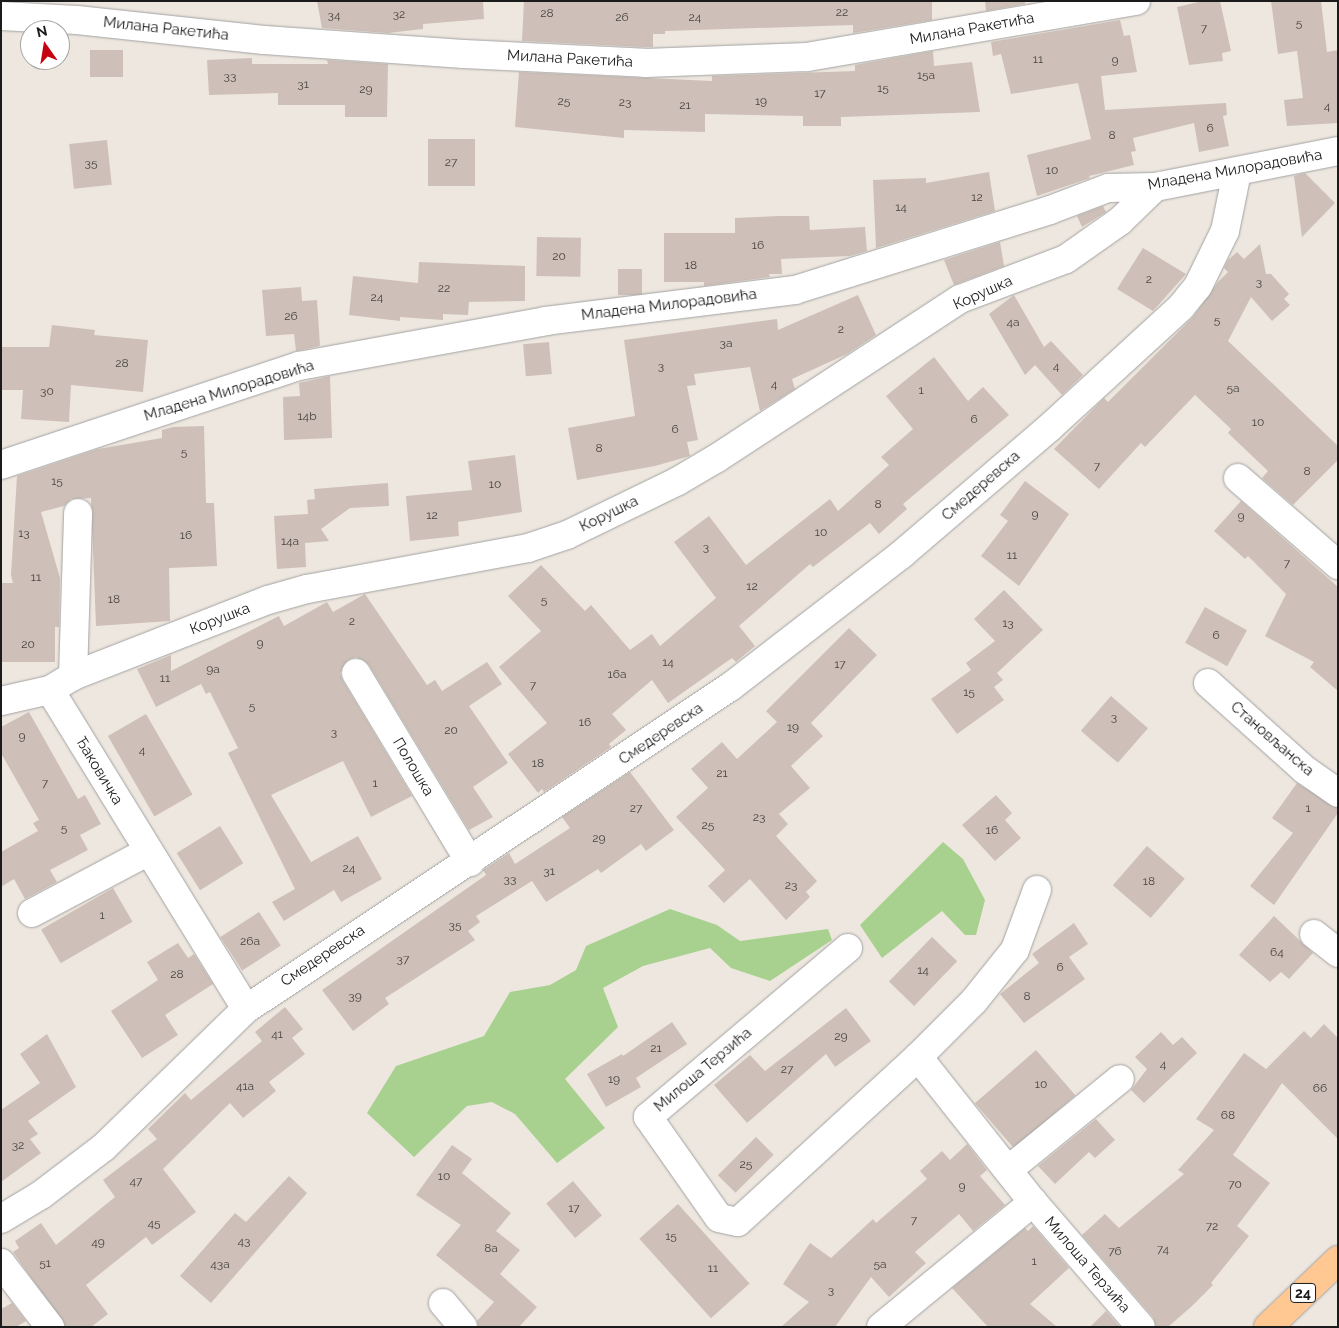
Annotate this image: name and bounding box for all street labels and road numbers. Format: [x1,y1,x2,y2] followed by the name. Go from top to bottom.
[908,9,1036,49] street label: Милана Ракетића
[102,13,230,45] street label: Милана Ракетића
[507,47,633,71] street label: Милана Ракетића
[1146,146,1324,194] street label: Младена Милорадовића
[951,272,1015,314] street label: Корушка
[580,285,758,325] street label: Младена Милорадовића
[142,357,316,425] street label: Младена Милорадовића
[938,447,1024,525] street label: Смедеревска
[577,492,641,536] street label: Корушка
[187,599,253,639] street label: Корушка
[1227,698,1317,780] street label: Становљанска
[616,699,706,769] street label: Смедеревска
[72,734,126,808] street label: Ђаковичка
[389,735,437,799] street label: Полошка
[278,921,368,991] street label: Смедеревска
[651,1024,755,1116] street label: Милоша Терзића
[1040,1213,1134,1317] street label: Милоша Терзића
[1289,1282,1317,1305] road number: 24

